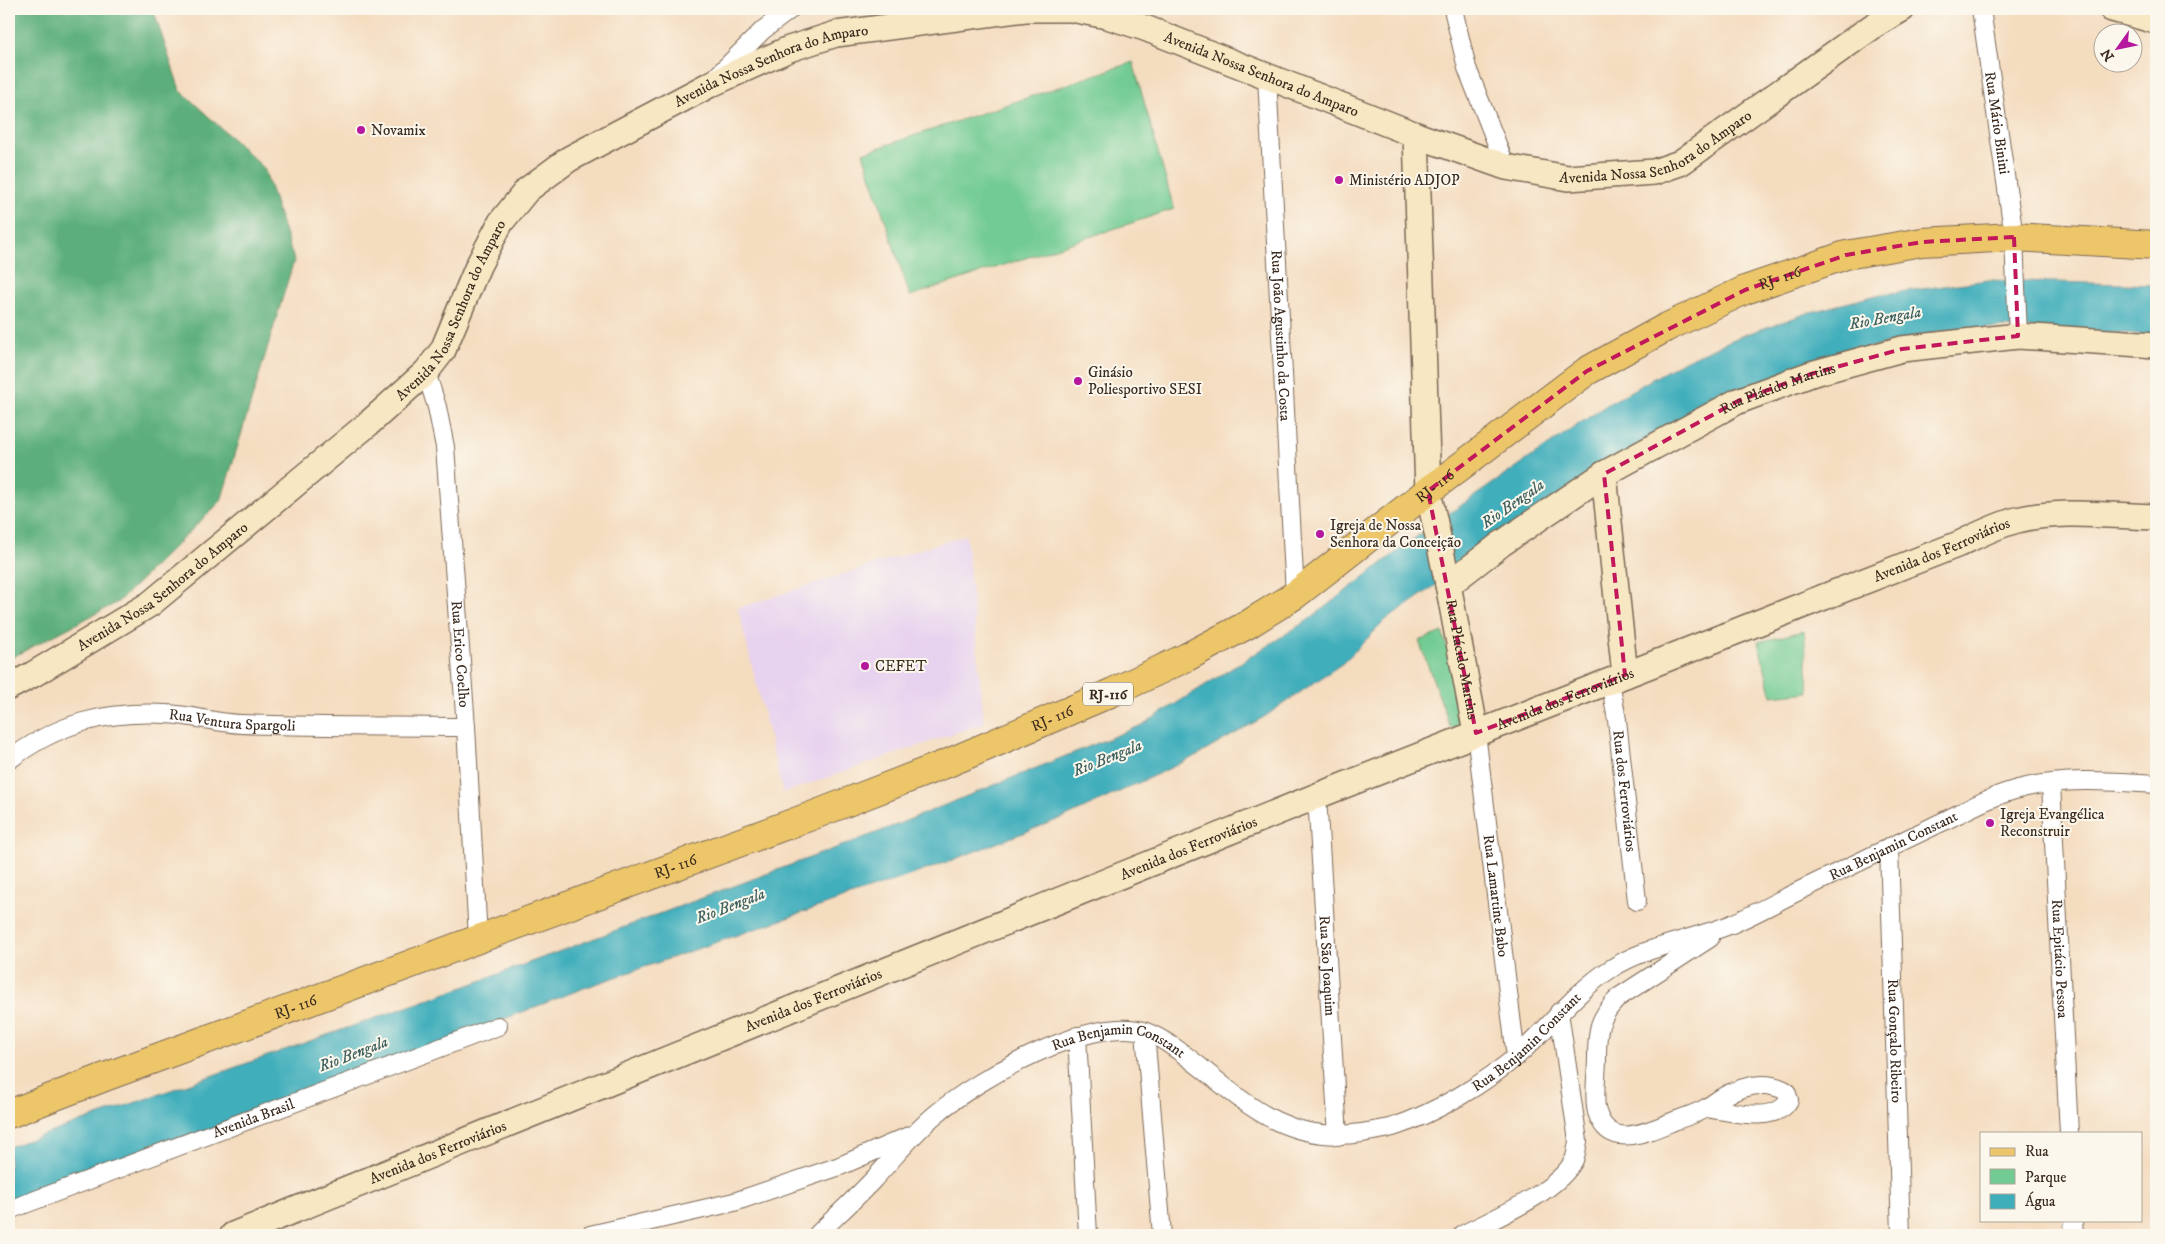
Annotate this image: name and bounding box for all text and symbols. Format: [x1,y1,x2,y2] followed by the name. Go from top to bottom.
[671,21,869,112] street label: Avenida Nossa Senhora do Amparo
[2092,22,2142,72] north arrow
[1161,27,1361,121] street label: Avenida Nossa Senhora do Amparo
[2097,44,2119,64] text: N
[1980,70,2014,176] street label: Rua Mário Binini
[1558,106,1756,188] street label: Avenida Nossa Senhora do Amparo
[371,121,426,140] place label: Novamix
[355,124,367,136] marker: Novamix
[1349,171,1460,190] place label: Ministério ADJOP
[1333,174,1345,186] marker: Ministério ADJOP
[392,217,510,405] street label: Avenida Nossa Senhora do Amparo
[1266,250,1295,422] street label: Rua João Agustinho da Costa
[1756,262,1805,295] street label: RJ- 116
[1847,302,1923,334] water label: Rio Bengala
[1717,359,1838,419] street label: Rua Plácido Martins
[1088,363,1202,399] place label: Ginásio Poliesportivo SESI
[1072,375,1084,387] marker: Ginásio Poliesportivo SESI
[1412,465,1459,507] street label: RJ- 116
[1476,475,1548,533] water label: Rio Bengala
[1871,514,2012,587] street label: Avenida dos Ferroviários
[1330,516,1461,552] place label: Igreja de Nossa Senhora da Conceição
[74,518,252,656] street label: Avenida Nossa Senhora do Amparo
[1314,528,1326,540] marker: Igreja de Nossa Senhora da Conceição
[1441,598,1482,721] street label: Rua Plácido Martins
[447,600,473,708] street label: Rua Erico Coelho
[875,657,927,676] place label: CEFET
[859,660,871,672] marker: CEFET
[1494,664,1637,735] street label: Avenida dos Ferroviários
[1083,682,1133,706] road number: RJ-116
[1029,701,1077,736] street label: RJ- 116
[168,705,296,736] street label: Rua Ventura Spargoli
[1608,729,1640,853] street label: Rua dos Ferroviários
[1069,735,1145,781] water label: Rio Bengala
[2000,805,2105,841] place label: Igreja Evangélica Reconstruir
[1826,807,1961,885] street label: Rua Benjamin Constant
[1118,812,1260,885] street label: Avenida dos Ferroviários
[1984,817,1996,829] marker: Igreja Evangélica Reconstruir
[1479,833,1513,958] street label: Rua Lamartine Babo
[652,850,701,883] street label: RJ- 116
[692,884,768,929] water label: Rio Bengala
[2047,899,2072,1019] street label: Rua Epitácio Pessoa
[1314,915,1340,1017] street label: Rua São Joaquim
[742,964,885,1037] street label: Avenida dos Ferroviários
[1883,979,1906,1103] street label: Rua Gonçalo Ribeiro
[1468,988,1585,1096] street label: Rua Benjamin Constant
[272,990,321,1024] street label: RJ- 116
[1049,1020,1189,1062] street label: Rua Benjamin Constant
[315,1032,391,1077] water label: Rio Bengala
[210,1094,297,1143] street label: Avenida Brasil
[367,1116,509,1189] street label: Avenida dos Ferroviários
[1980,1132,2142,1222] legend
[2025,1142,2049,1161] text: Rua
[2025,1168,2066,1187] text: Parque
[2025,1191,2056,1211] text: Água

